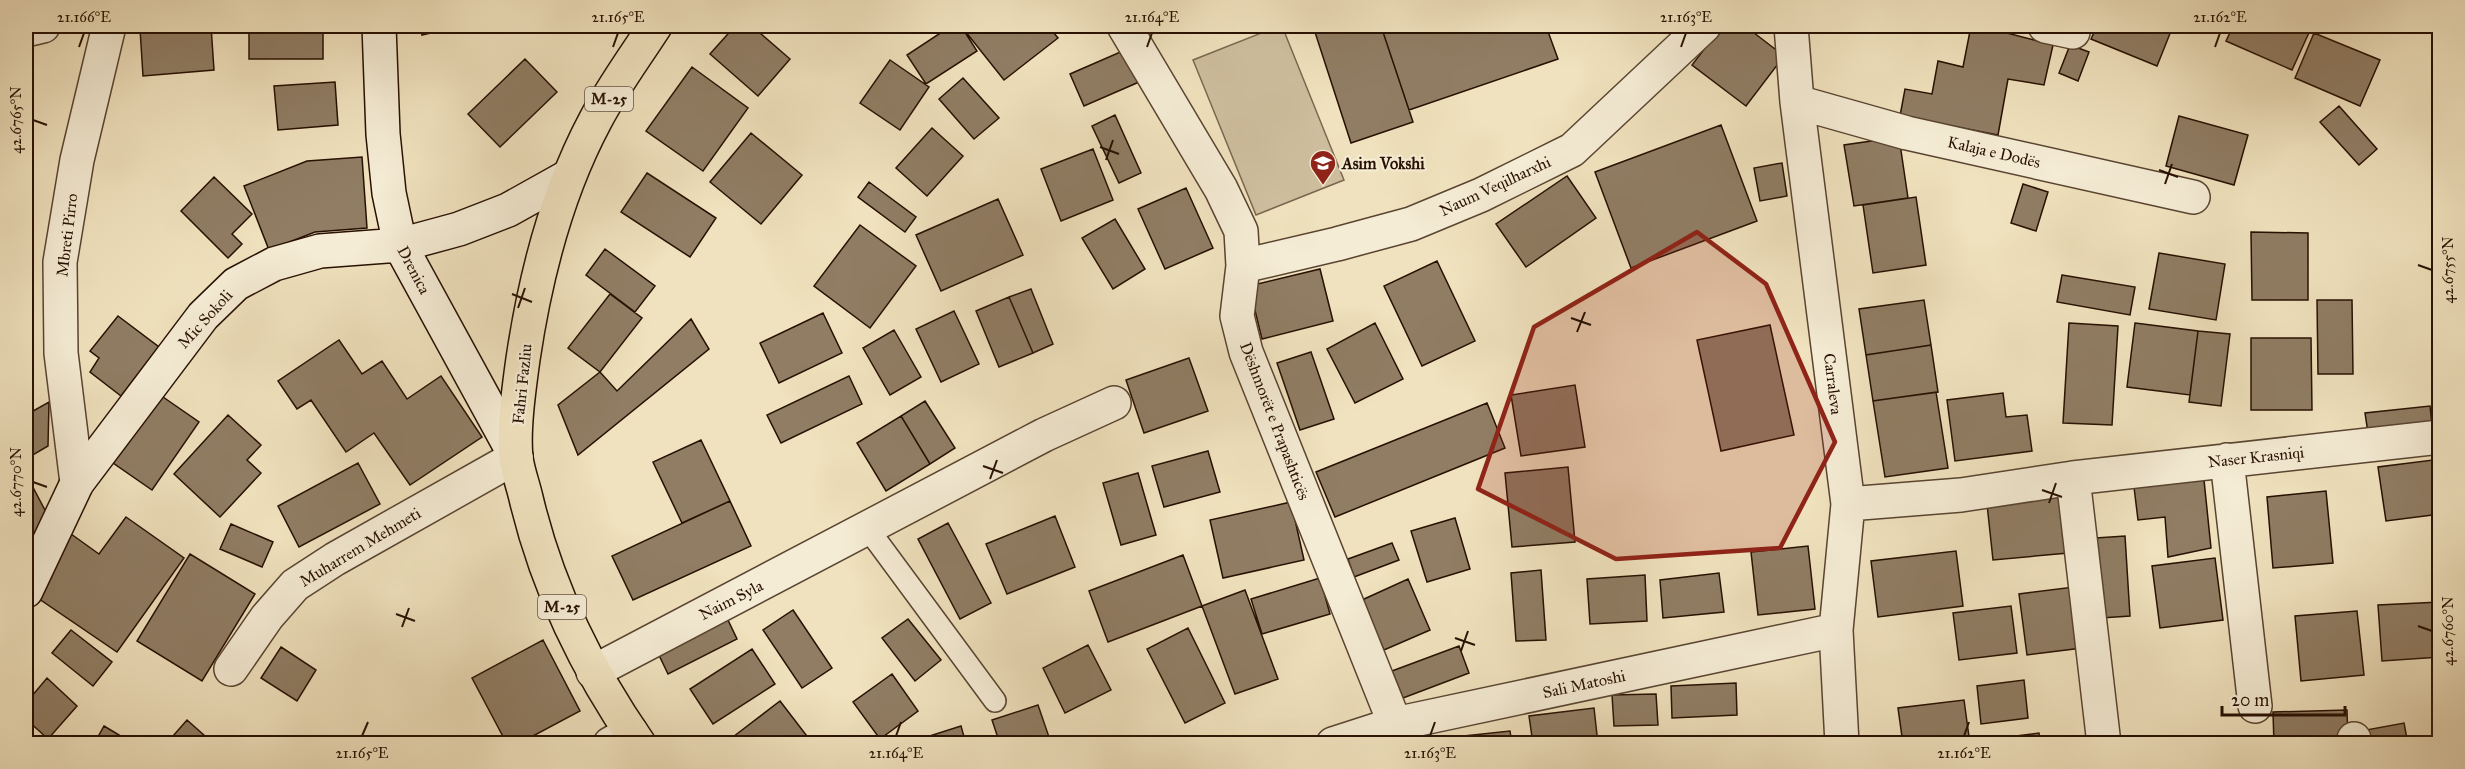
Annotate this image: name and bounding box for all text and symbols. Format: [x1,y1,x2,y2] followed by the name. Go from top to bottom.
[57,8,111,26] text: 21.166°E
[591,8,645,26] text: 21.165°E
[1125,8,1180,26] text: 21.164°E
[1660,8,1712,26] text: 21.163°E
[2193,8,2247,26] text: 21.162°E
[7,86,25,154] text: 42.6765°N
[585,87,633,111] road number: M-25
[1946,132,2042,172] street label: Kalaja e Dodës
[1308,148,1338,186] school or university icon: Asim Vokshi
[1436,152,1555,221] street label: Naum Veqilharxhi
[1341,154,1425,173] place label: Asim Vokshi
[52,192,82,278] street label: Mbreti Pirro
[2439,236,2457,303] text: 42.6755°N
[393,243,435,297] street label: Drenica
[174,285,237,352] street label: Mic Sokoli
[1236,339,1314,503] street label: Dëshmorët e Prapashticës
[508,342,536,425] street label: Fahri Fazliu
[1820,352,1846,416] street label: Carraleva
[2207,442,2306,473] street label: Naser Krasniqi
[7,447,25,517] text: 42.6770°N
[296,503,425,591] street label: Muharrem Mehmeti
[696,576,766,624] street label: Naim Syla
[538,595,586,619] road number: M-25
[2439,596,2457,666] text: 42.6760°N
[1541,666,1628,702] street label: Sali Matoshi
[2222,679,2345,717] scale bar
[2231,689,2269,711] text: 20 m
[335,744,389,762] text: 21.165°E
[869,744,924,762] text: 21.164°E
[1404,744,1456,762] text: 21.163°E
[1937,744,1991,762] text: 21.162°E

